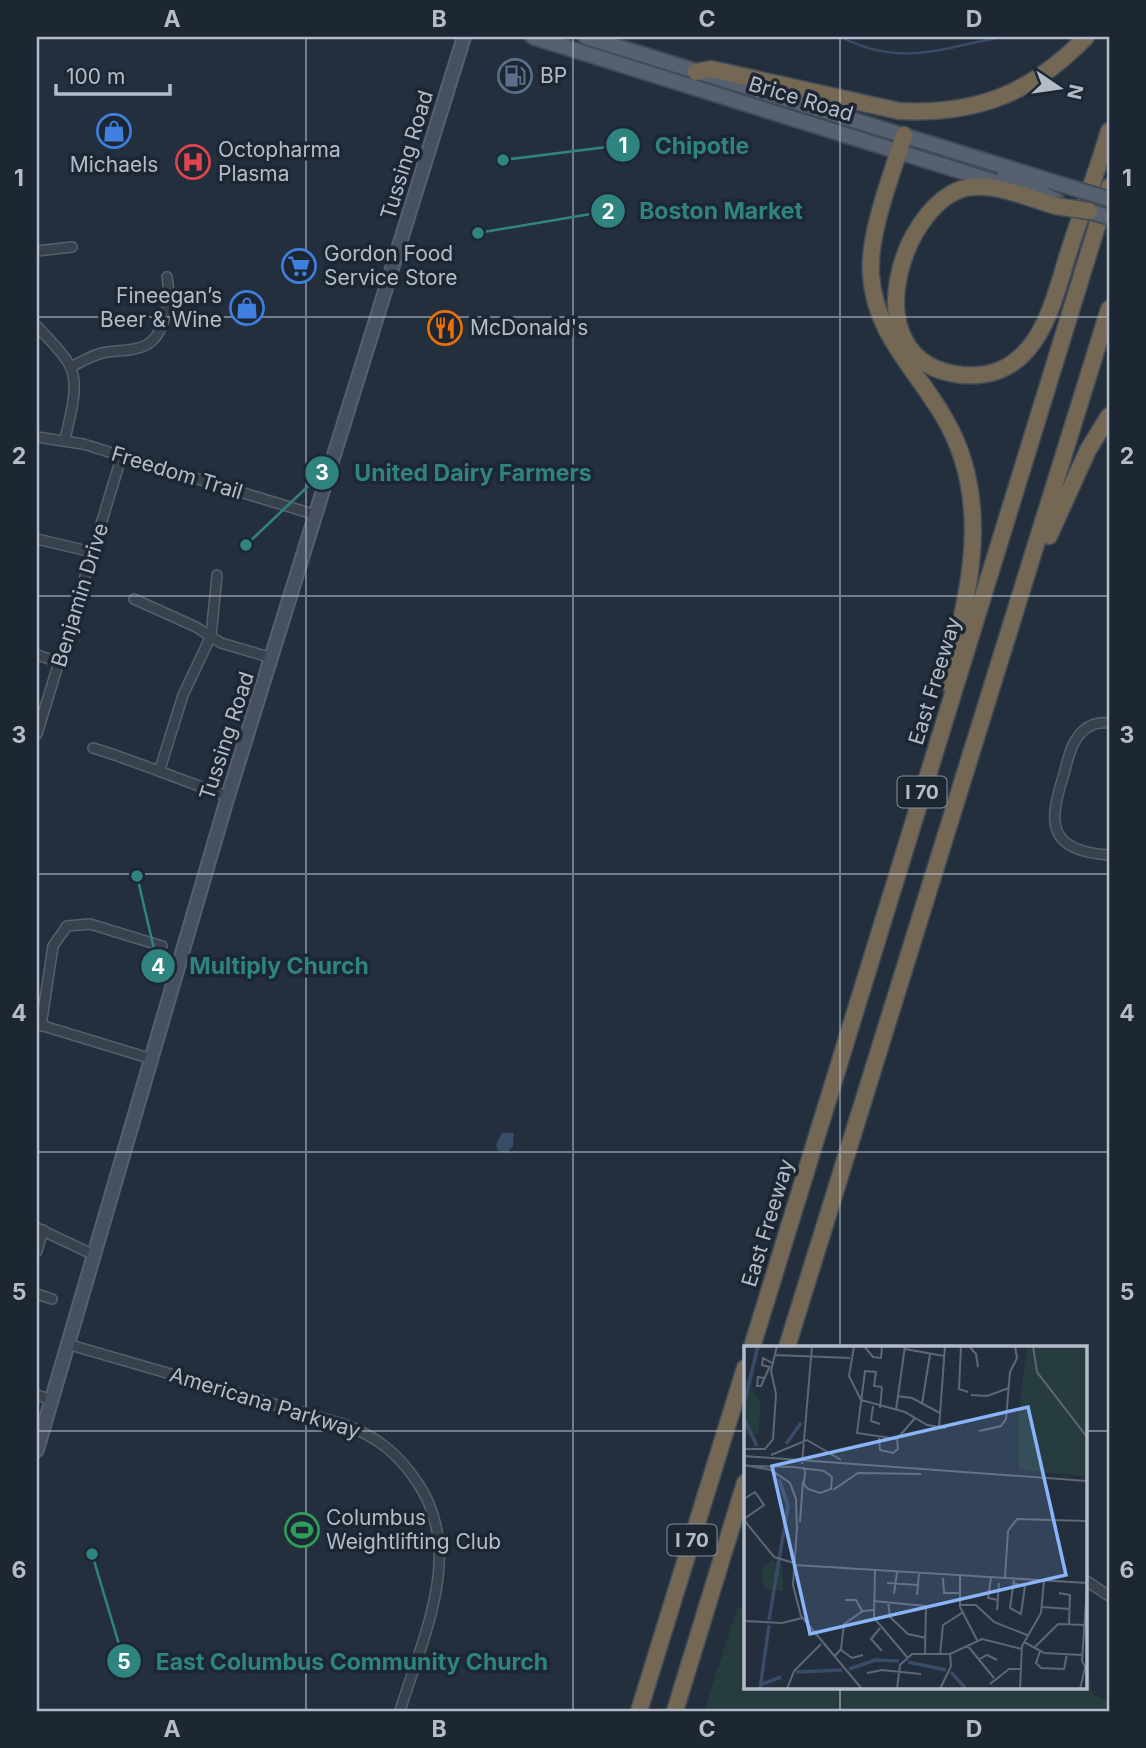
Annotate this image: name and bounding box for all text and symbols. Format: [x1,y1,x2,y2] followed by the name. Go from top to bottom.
[163,5,181,33] text: A
[431,5,447,33] text: B
[698,5,716,33] text: C
[966,5,982,33] text: D
[56,52,170,96] scale bar
[1024,52,1094,122] north arrow
[496,57,534,95] fuel station icon: BP
[540,63,567,88] place label: BP
[66,64,125,89] text: 100 m
[746,71,856,126] street label: Brice Road
[1062,82,1088,101] text: N
[375,87,438,222] street label: Tussing Road
[95,112,133,150] shop icon: Michaels
[606,123,763,167] callout: Chipotle
[655,132,749,160] text: Chipotle
[618,133,628,158] text: 1
[218,137,341,186] place label: Octopharma Plasma
[174,143,212,181] hospital icon: Octopharma Plasma
[70,152,158,177] place label: Michaels
[14,164,24,192] text: 1
[1122,164,1132,192] text: 1
[590,189,817,233] callout: Boston Market
[639,197,803,225] text: Boston Market
[601,199,615,224] text: 2
[324,241,458,290] place label: Gordon Food Service Store
[280,247,318,285] supermarket icon: Gordon Food Service Store
[100,283,222,332] place label: Fineegan’s Beer & Wine
[228,289,266,327] shop icon: Fineegan’s Beer & Wine
[426,309,464,347] restaurant icon: McDonald's
[470,315,588,340] place label: McDonald's
[109,441,246,504] street label: Freedom Trail
[12,442,26,470] text: 2
[1120,442,1134,470] text: 2
[305,451,605,495] callout: United Dairy Farmers
[354,459,592,487] text: United Dairy Farmers
[315,460,329,485] text: 3
[46,520,113,670] street label: Benjamin Drive
[903,614,966,748] street label: East Freeway
[194,668,259,803] street label: Tussing Road
[12,721,26,749] text: 3
[1120,721,1134,749] text: 3
[898,776,946,807] road number: I 70
[141,944,383,988] callout: Multiply Church
[189,952,369,980] text: Multiply Church
[151,954,165,979] text: 4
[11,999,27,1027] text: 4
[1119,999,1135,1027] text: 4
[736,1156,799,1290] street label: East Freeway
[12,1278,26,1306] text: 5
[1120,1278,1134,1306] text: 5
[744,1346,1086,1688] inset map
[167,1362,364,1443] street label: Americana Parkway
[326,1505,501,1554] place label: Columbus Weightlifting Club
[283,1511,321,1549] sports icon: Columbus Weightlifting Club
[668,1524,716,1556] road number: I 70
[12,1556,26,1584] text: 6
[1120,1556,1134,1584] text: 6
[107,1639,562,1683] callout: East Columbus Community Church
[156,1648,548,1676] text: East Columbus Community Church
[117,1649,131,1674] text: 5
[163,1715,181,1743] text: A
[431,1715,447,1743] text: B
[698,1715,716,1743] text: C
[966,1715,982,1743] text: D

